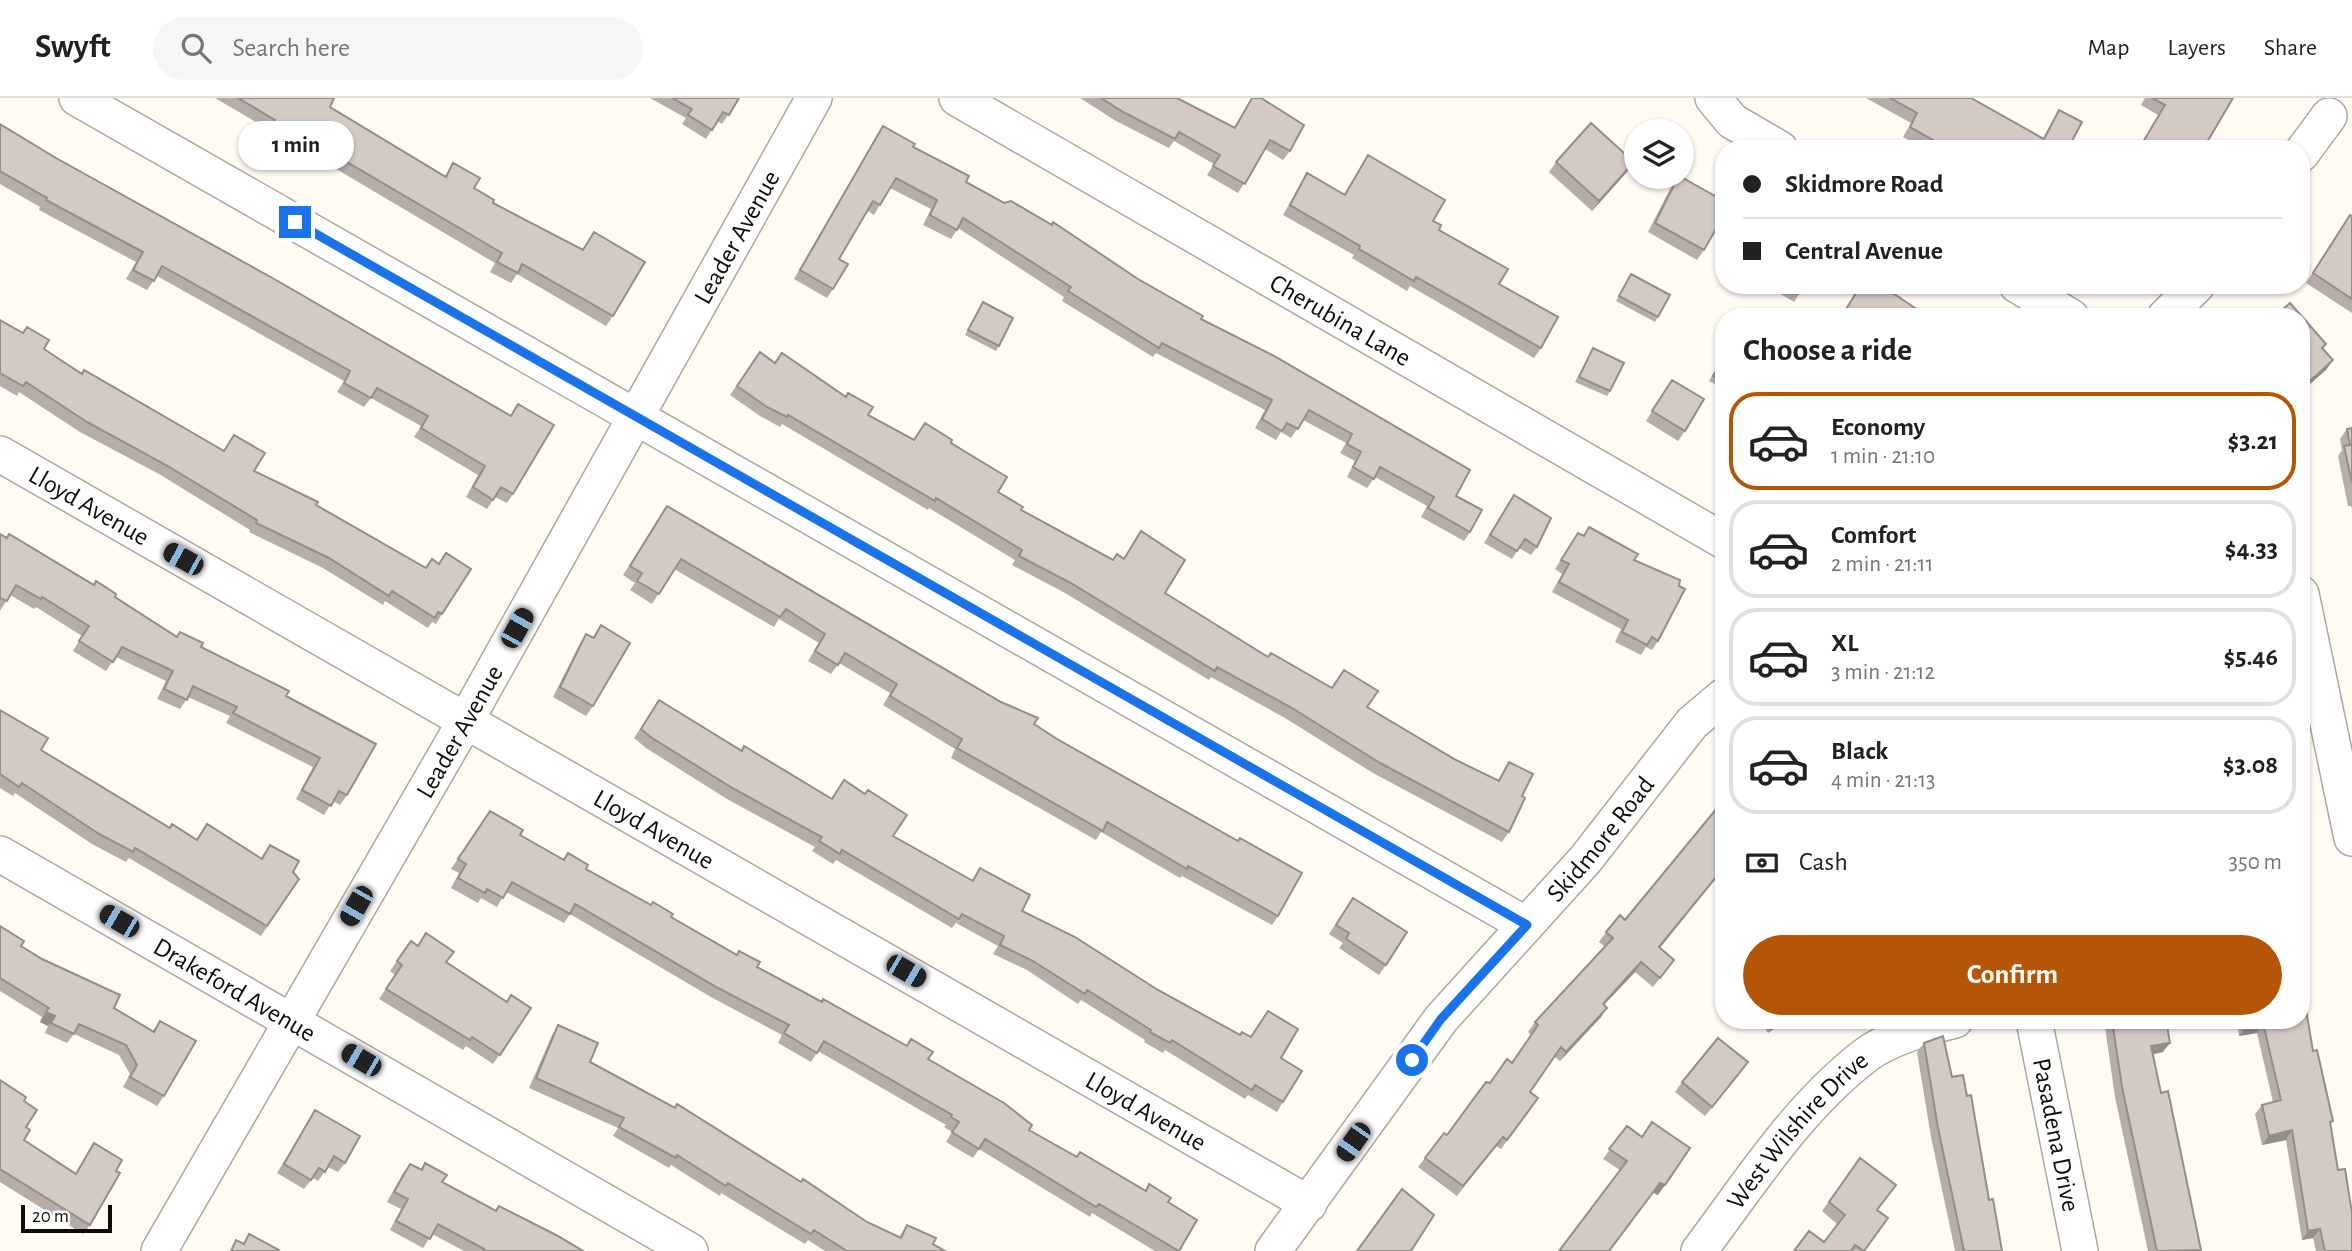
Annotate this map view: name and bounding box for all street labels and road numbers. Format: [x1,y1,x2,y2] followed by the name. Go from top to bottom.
[690,166,785,308] street label: Leader Avenue
[1265,270,1415,371] street label: Cherubina Lane
[24,461,153,551] street label: Lloyd Avenue
[412,661,508,803] street label: Leader Avenue
[1542,772,1659,907] street label: Skidmore Road
[589,785,718,874] street label: Lloyd Avenue
[149,933,320,1047] street label: Drakeford Avenue
[1722,1047,1873,1214] street label: West Wilshire Drive
[2028,1056,2084,1214] street label: Pasadena Drive
[1081,1067,1210,1156] street label: Lloyd Avenue

